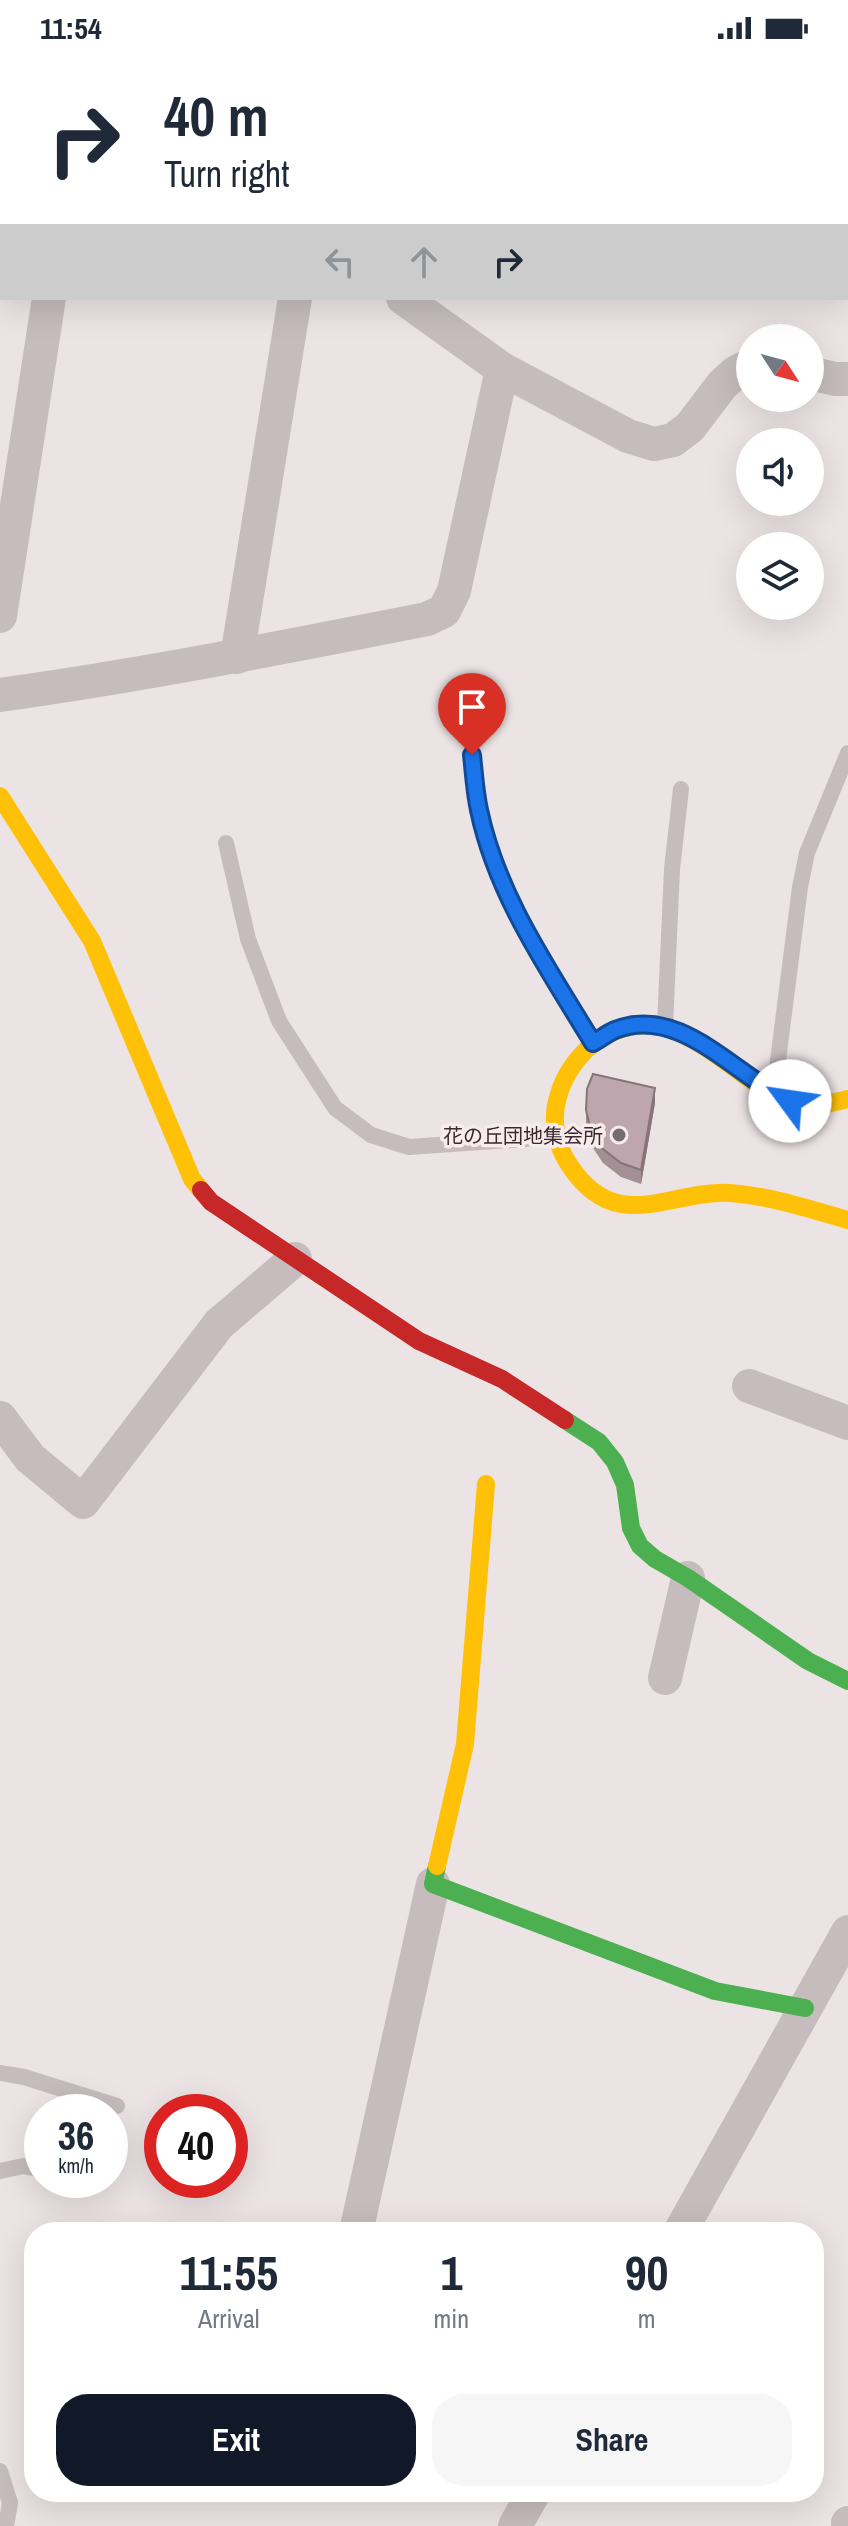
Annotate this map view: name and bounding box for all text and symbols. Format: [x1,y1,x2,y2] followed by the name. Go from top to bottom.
[40,8,102,48] text: 11:54
[164,78,269,153] text: 40 m
[32,88,136,192] icon: right
[164,150,289,198] text: Turn right
[318,240,362,284] icon: left
[402,240,446,284] icon: ahead
[486,240,530,284] icon: right
[736,324,824,412] north arrow
[736,324,824,620] map controls
[736,428,824,516] button: sound
[736,532,824,620] button: layers
[438,673,506,755] pin
[450,685,494,729] icon: arrive
[748,1059,832,1143] position arrow
[443,1122,603,1149] place label: 花の丘団地集会所
[610,1126,628,1144] marker: 花の丘団地集会所
[144,2094,248,2198] speed limit sign: 40
[58,2109,94,2162] text: 36
[58,2152,94,2179] text: km/h
[180,2240,278,2305] text: 11:55
[440,2240,462,2305] text: 1
[625,2240,668,2305] text: 90
[198,2301,260,2336] text: Arrival
[434,2301,469,2336] text: min
[638,2301,655,2336] text: m
[56,2394,416,2486] button: Exit
[432,2394,792,2486] button: Share

